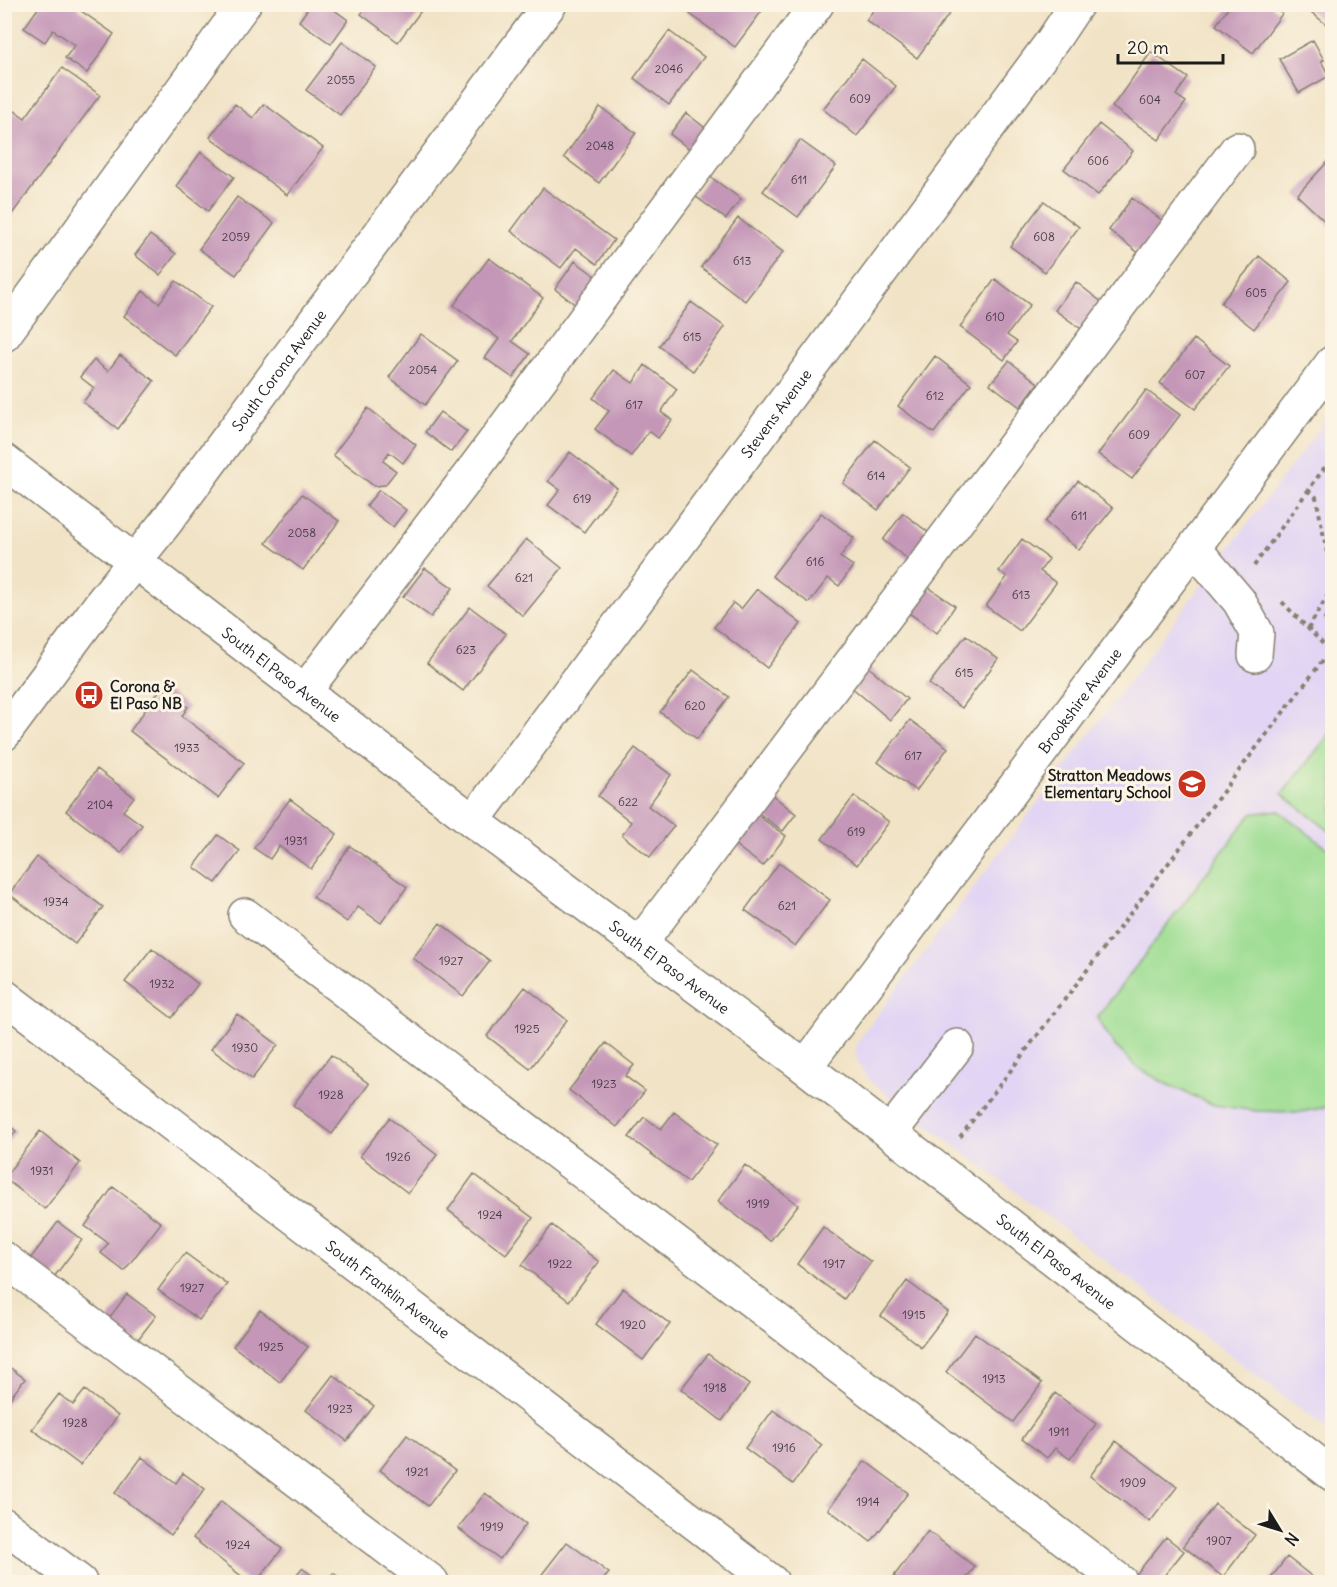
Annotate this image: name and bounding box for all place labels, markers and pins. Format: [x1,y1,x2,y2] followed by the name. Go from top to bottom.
[110,677,182,713] place label: Corona & El Paso NB
[73,679,105,711] bus stop icon: Corona & El Paso NB
[1044,766,1171,803] place label: Stratton Meadows Elementary School
[1176,768,1208,800] school or university icon: Stratton Meadows Elementary School

